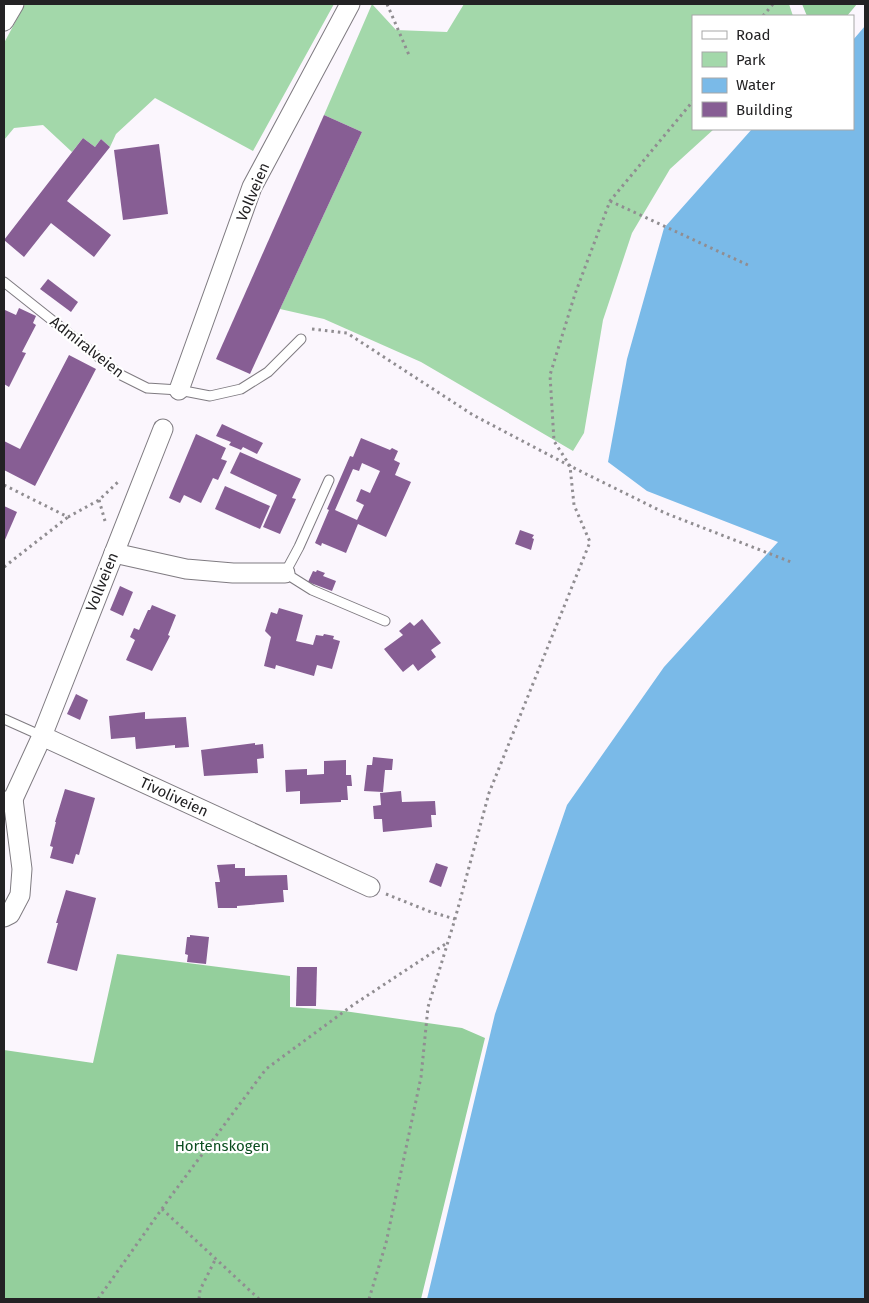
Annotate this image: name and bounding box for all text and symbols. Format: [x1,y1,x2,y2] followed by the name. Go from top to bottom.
[692,15,854,130] legend
[736,26,771,44] text: Road
[736,51,766,69] text: Park
[736,76,775,94] text: Water
[736,101,792,119] text: Building
[233,160,273,224] street label: Vollveien
[46,313,128,381] street label: Admiralveien
[82,550,122,614] street label: Vollveien
[137,773,211,821] street label: Tivoliveien
[175,1137,269,1155] park label: Hortenskogen

